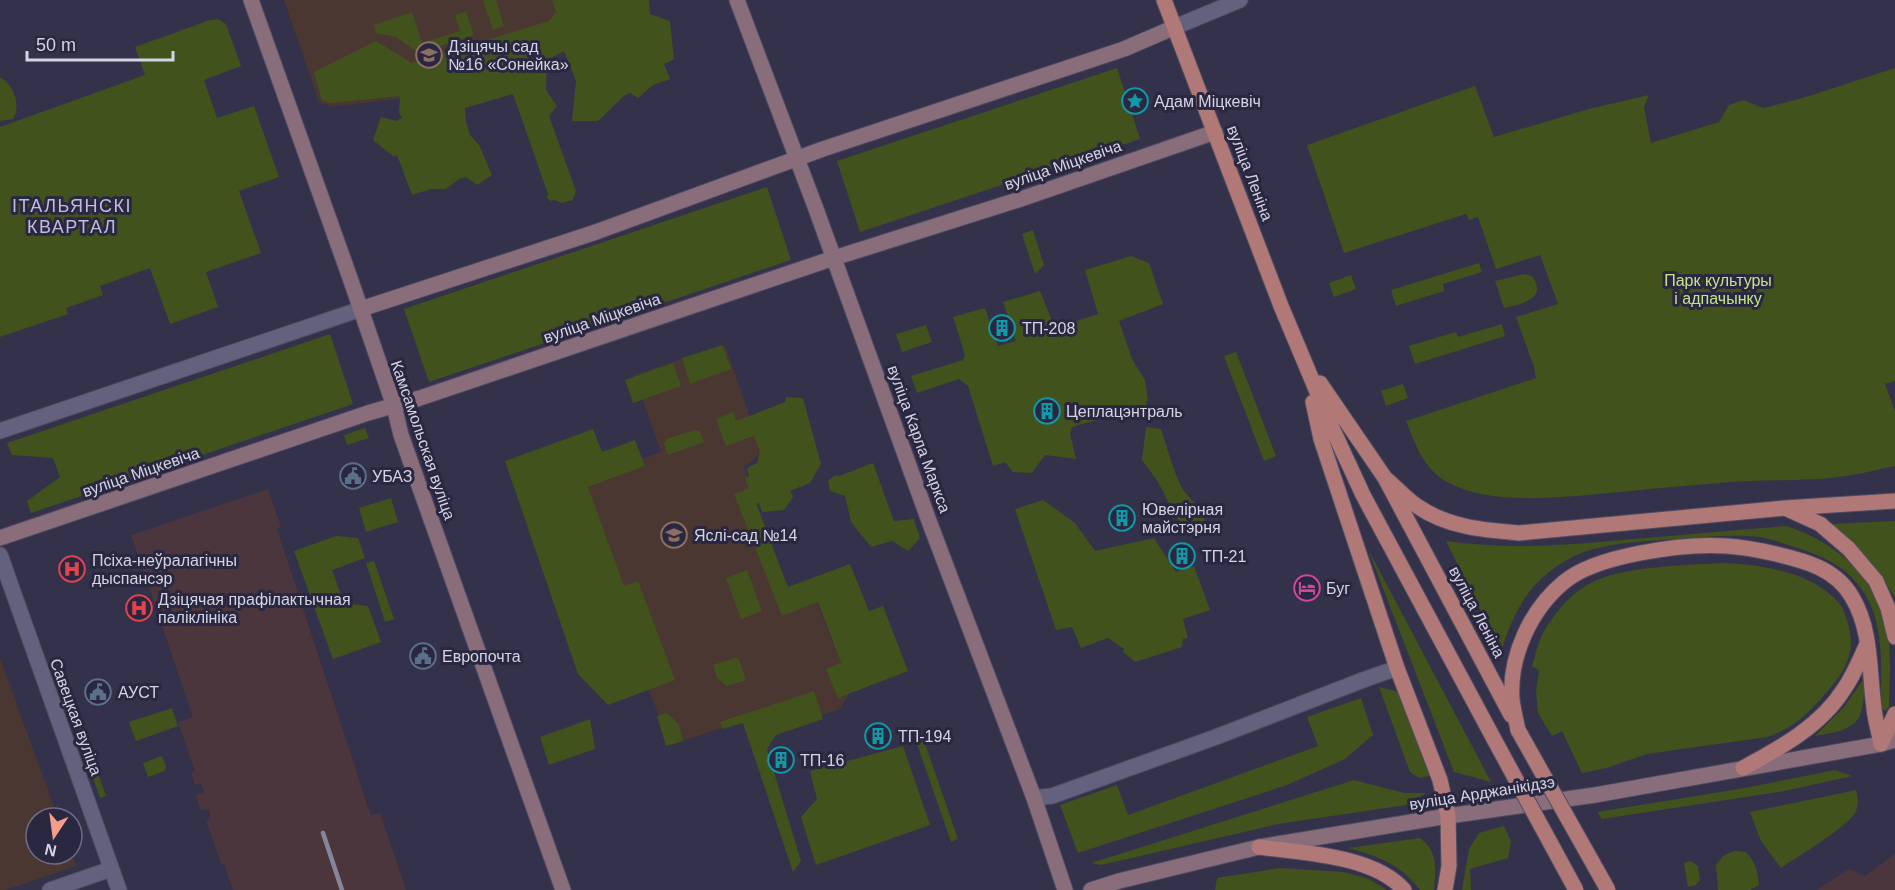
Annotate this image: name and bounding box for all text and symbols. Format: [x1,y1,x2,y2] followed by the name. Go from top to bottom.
[27,24,172,62] scale bar
[36,35,76,55] text: 50 m
[448,38,569,73] place label: Дзіцячы сад №16 «Сонейка»
[414,40,444,70] school or university icon: Дзіцячы сад №16 «Сонейка»
[1120,86,1150,116] place icon: Адам Міцкевіч
[1154,93,1261,110] place label: Адам Міцкевіч
[1224,123,1276,223] street label: вуліца Леніна
[1002,137,1124,193] street label: вуліца Міцкевіча
[12,196,132,237] district label: ІТАЛЬЯНСКІ КВАРТАЛ
[1664,272,1772,307] park label: Парк культуры і адпачынку
[541,290,663,346] street label: вуліца Міцкевіча
[987,313,1017,343] building icon: ТП-208
[1022,320,1075,337] place label: ТП-208
[388,358,458,522] street label: Камсамольская вуліца
[884,363,954,515] street label: вуліца Карла Маркса
[1032,396,1062,426] building icon: Цеплацэнтраль
[1066,403,1183,420] place label: Цеплацэнтраль
[80,444,202,500] street label: вуліца Міцкевіча
[338,461,368,491] public building icon: УБАЗ
[372,468,412,485] place label: УБАЗ
[1142,501,1223,536] place label: Ювелірная майстэрня
[1107,503,1137,533] building icon: Ювелірная майстэрня
[659,520,689,550] school or university icon: Яслі-сад №14
[694,527,798,544] place label: Яслі-сад №14
[1167,541,1197,571] building icon: ТП-21
[1202,548,1247,565] place label: ТП-21
[92,552,237,587] place label: Псіха-неўралагічны дыспансэр
[57,554,87,584] hospital icon: Псіха-неўралагічны дыспансэр
[1446,564,1508,661] street label: вуліца Леніна
[1292,573,1322,603] hotel icon: Буг
[1326,580,1350,597] place label: Буг
[158,591,351,626] place label: Дзіцячая прафілактычная паліклініка
[124,593,154,623] hospital icon: Дзіцячая прафілактычная паліклініка
[408,641,438,671] public building icon: Европочта
[442,648,521,665] place label: Европочта
[47,656,105,778] street label: Савецкая вуліца
[83,677,113,707] public building icon: АУСТ
[118,684,159,701] place label: АУСТ
[863,721,893,751] building icon: ТП-194
[898,728,951,745] place label: ТП-194
[766,745,796,775] building icon: ТП-16
[800,752,845,769] place label: ТП-16
[1408,773,1556,813] street label: вуліца Арджанікідзэ
[24,806,84,866] north arrow
[43,841,58,860] text: N

